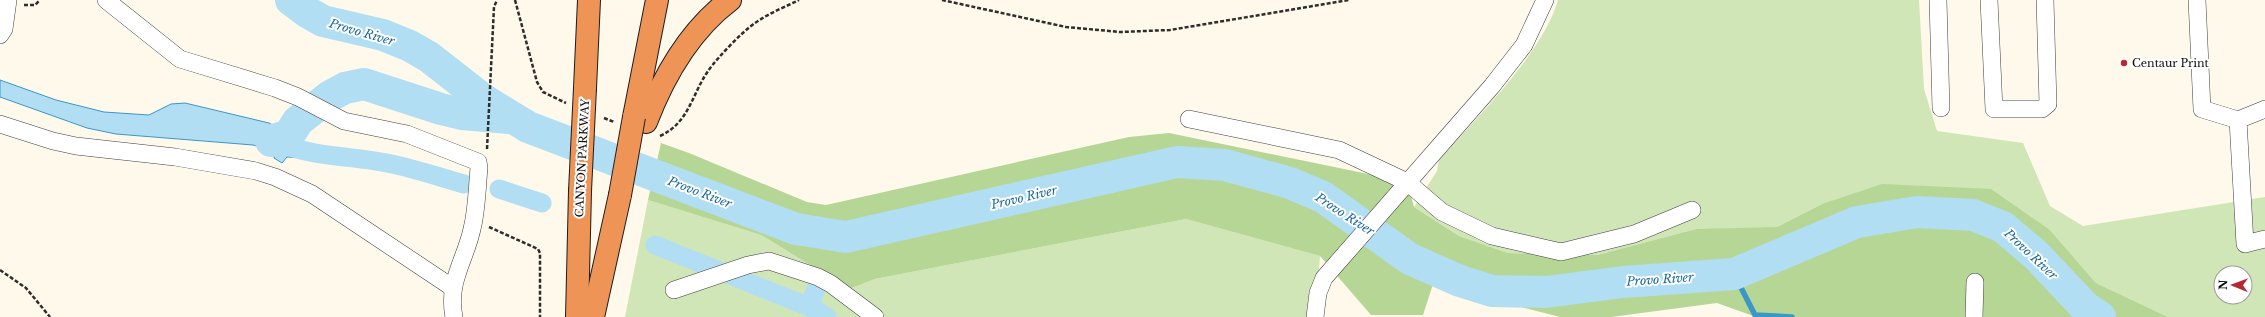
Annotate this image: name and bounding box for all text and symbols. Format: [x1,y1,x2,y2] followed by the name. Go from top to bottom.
[327,15,397,49] water label: Provo River
[2132,56,2210,70] place label: Centaur Print
[2119,58,2129,68] marker: Centaur Print
[572,97,592,218] street label: CANYON PARKWAY
[665,173,734,211] water label: Provo River
[989,182,1059,212] water label: Provo River
[1312,189,1378,239] water label: Provo River
[2001,225,2061,283] water label: Provo River
[2213,265,2253,305] north arrow
[1625,269,1694,289] water label: Provo River
[2216,279,2230,290] text: N

